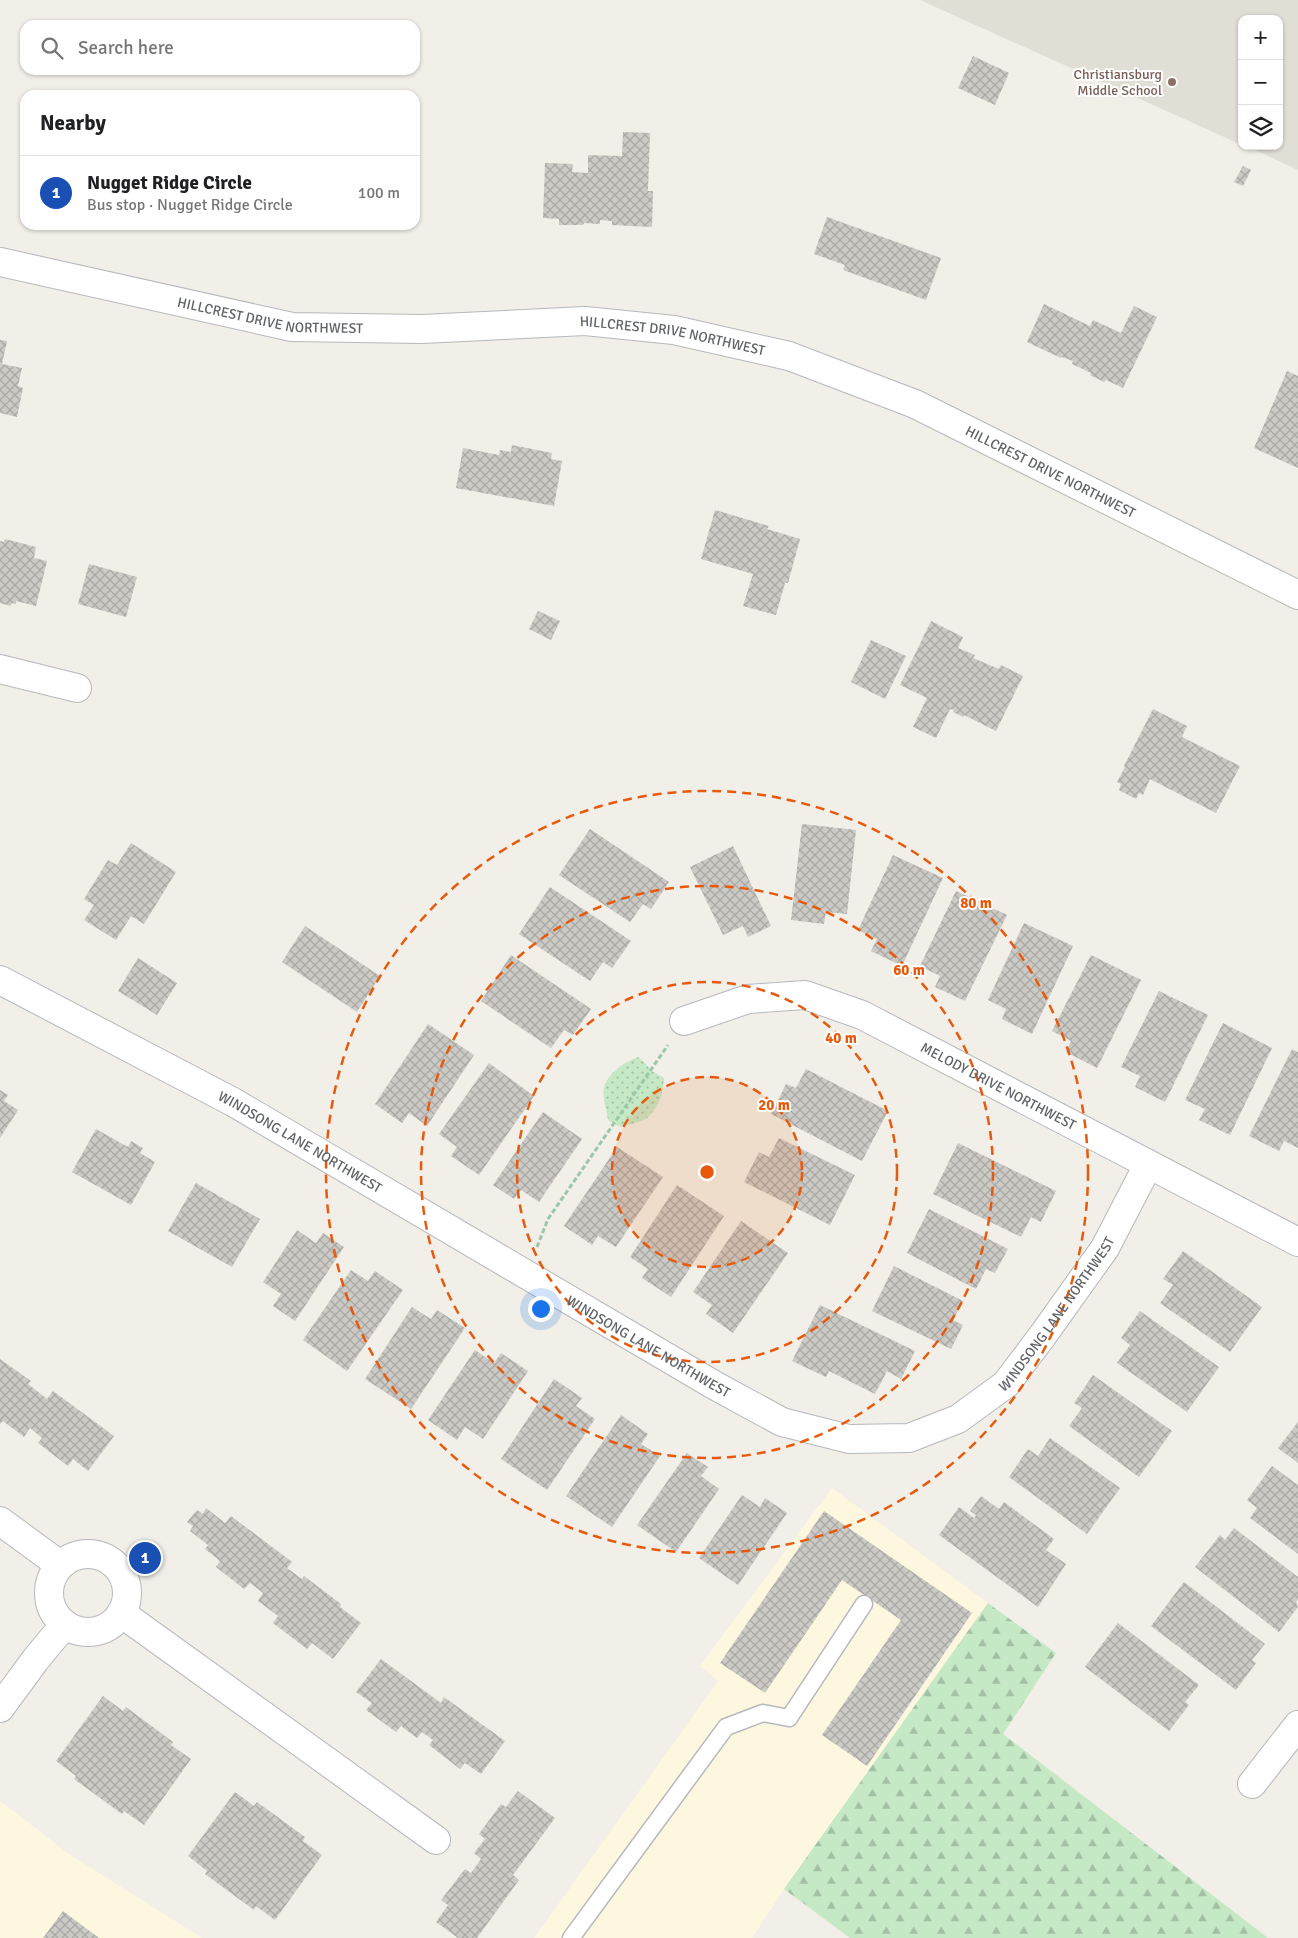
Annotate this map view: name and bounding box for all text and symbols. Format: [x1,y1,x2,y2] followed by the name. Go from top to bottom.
[1238,15,1283,150] map controls
[1238,15,1283,60] button: +
[20,20,420,75] search box
[38,34,66,62] icon: search
[78,36,174,60] text: Search here
[1238,60,1283,105] button: −
[1073,66,1162,99] place label: Christiansburg Middle School
[1166,76,1178,88] marker: Christiansburg Middle School
[1238,105,1283,150] button: layers
[40,110,106,136] text: Nearby
[87,171,252,195] text: Nugget Ridge Circle
[52,183,60,203] text: 1
[358,183,400,203] text: 100 m
[87,195,293,215] text: Bus stop · Nugget Ridge Circle
[176,293,363,337] street label: HILLCREST DRIVE NORTHWEST
[579,312,767,359] street label: HILLCREST DRIVE NORTHWEST
[963,422,1139,521] street label: HILLCREST DRIVE NORTHWEST
[960,894,992,912] text: 80 m
[893,961,925,979] text: 60 m
[825,1029,857,1047] text: 40 m
[918,1039,1079,1133] street label: MELODY DRIVE NORTHWEST
[215,1087,385,1196] street label: WINDSONG LANE NORTHWEST
[758,1096,790,1114] text: 20 m
[698,1163,716,1181] centre of rings
[995,1234,1118,1395] street label: WINDSONG LANE NORTHWEST
[564,1292,733,1401] street label: WINDSONG LANE NORTHWEST
[528,1296,554,1322] your location
[129,1539,161,1577] pin: 1

